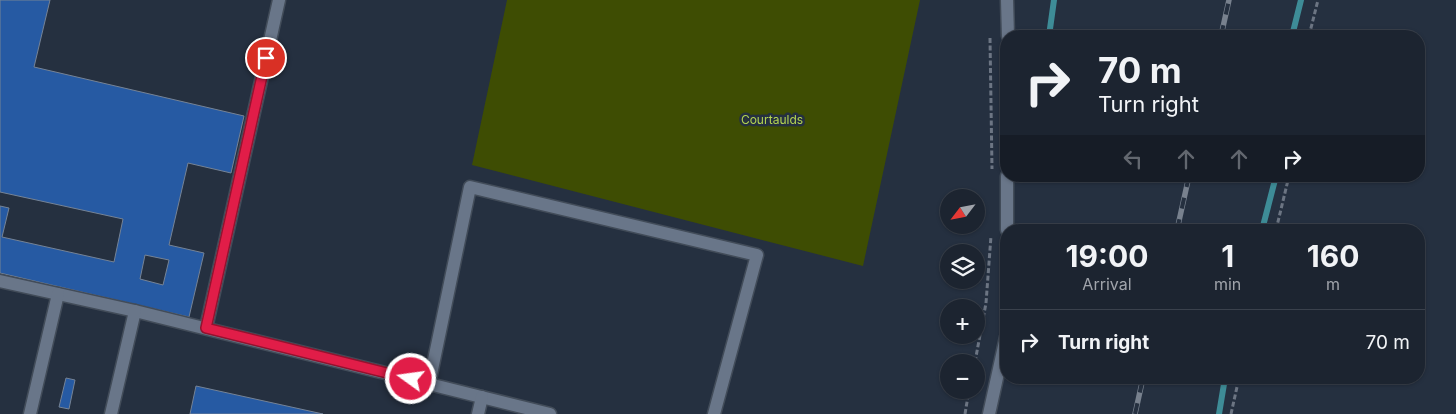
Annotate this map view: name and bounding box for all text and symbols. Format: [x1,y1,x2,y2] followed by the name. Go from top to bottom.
[245,37,287,79] pin
[252,44,280,72] icon: arrive
[1098,49,1182,91] text: 70 m
[1015,50,1080,115] icon: right
[1098,91,1199,117] text: Turn right
[741,112,803,127] park label: Courtaulds
[1119,145,1147,173] icon: left
[1172,145,1200,173] icon: ahead
[1225,145,1253,173] icon: ahead
[1278,145,1306,173] icon: right
[940,189,985,234] north arrow
[940,189,985,399] map controls
[1066,238,1148,274] text: 19:00
[1221,238,1234,274] text: 1
[1307,238,1359,274] text: 160
[940,244,985,289] button: layers
[1082,274,1132,294] text: Arrival
[1214,274,1241,294] text: min
[1326,274,1340,294] text: m
[940,299,985,344] button: +
[1015,328,1043,356] icon: right
[1058,331,1149,354] text: Turn right
[1366,331,1410,354] text: 70 m
[384,352,436,404] position arrow
[940,354,985,399] button: −

